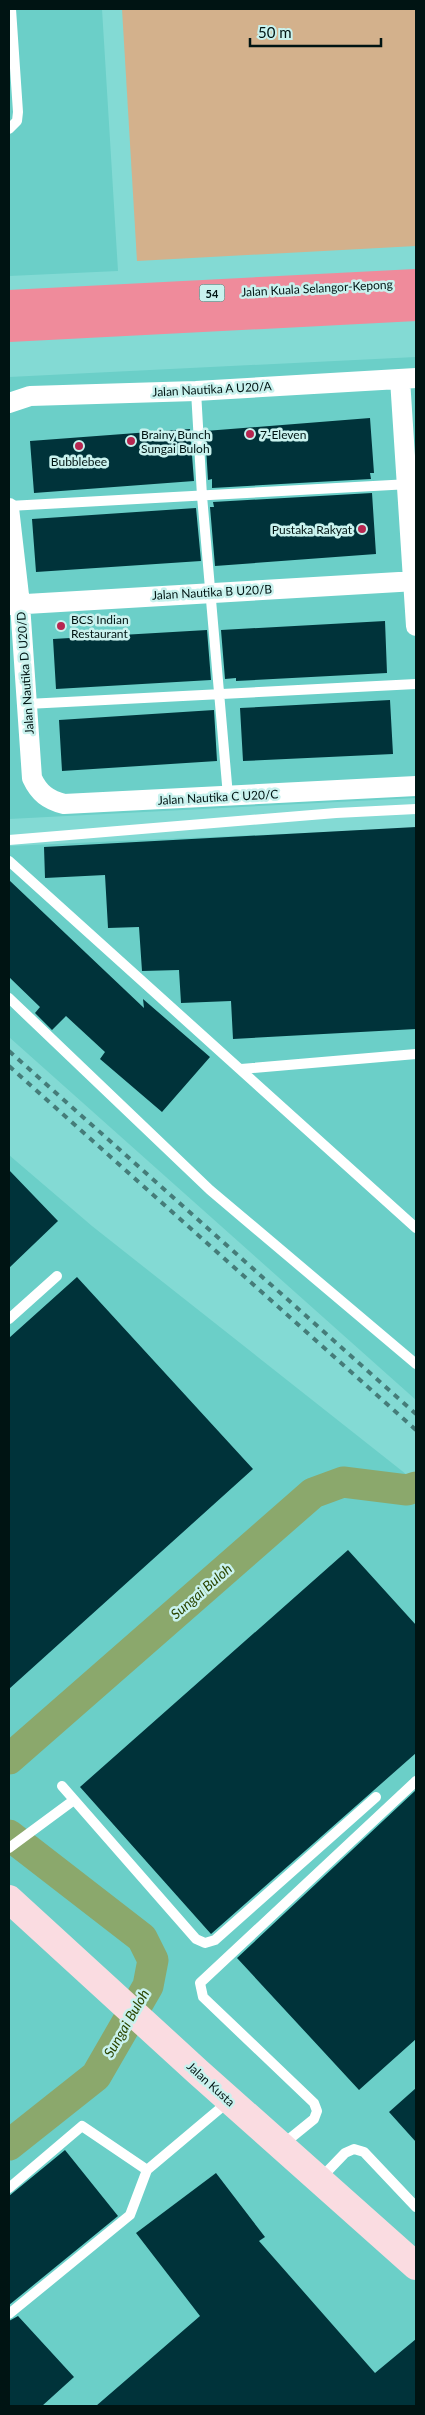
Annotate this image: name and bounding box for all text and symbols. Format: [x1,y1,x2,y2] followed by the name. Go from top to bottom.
[250,15,381,47] scale bar
[258,23,292,41] text: 50 m
[241,277,393,299] street label: Jalan Kuala Selangor-Kepong
[200,284,224,302] road number: 54
[152,378,273,400] street label: Jalan Nautika A U20/A
[141,427,211,456] place label: Brainy Bunch Sungai Buloh
[260,427,306,442] place label: 7-Eleven
[244,428,256,440] marker: 7-Eleven
[125,435,137,447] marker: Brainy Bunch Sungai Buloh
[73,440,85,452] marker: Bubblebee
[51,454,107,469] place label: Bubblebee
[272,522,353,537] place label: Pustaka Rakyat
[356,523,368,535] marker: Pustaka Rakyat
[152,581,273,603] street label: Jalan Nautika B U20/B
[13,611,37,735] street label: Jalan Nautika D U20/D
[71,612,129,641] place label: BCS Indian Restaurant
[55,620,67,632] marker: BCS Indian Restaurant
[157,786,279,808] street label: Jalan Nautika C U20/C
[167,1560,235,1622] water label: Sungai Buloh
[100,1986,152,2060] water label: Sungai Buloh
[184,2059,238,2109] street label: Jalan Kusta

